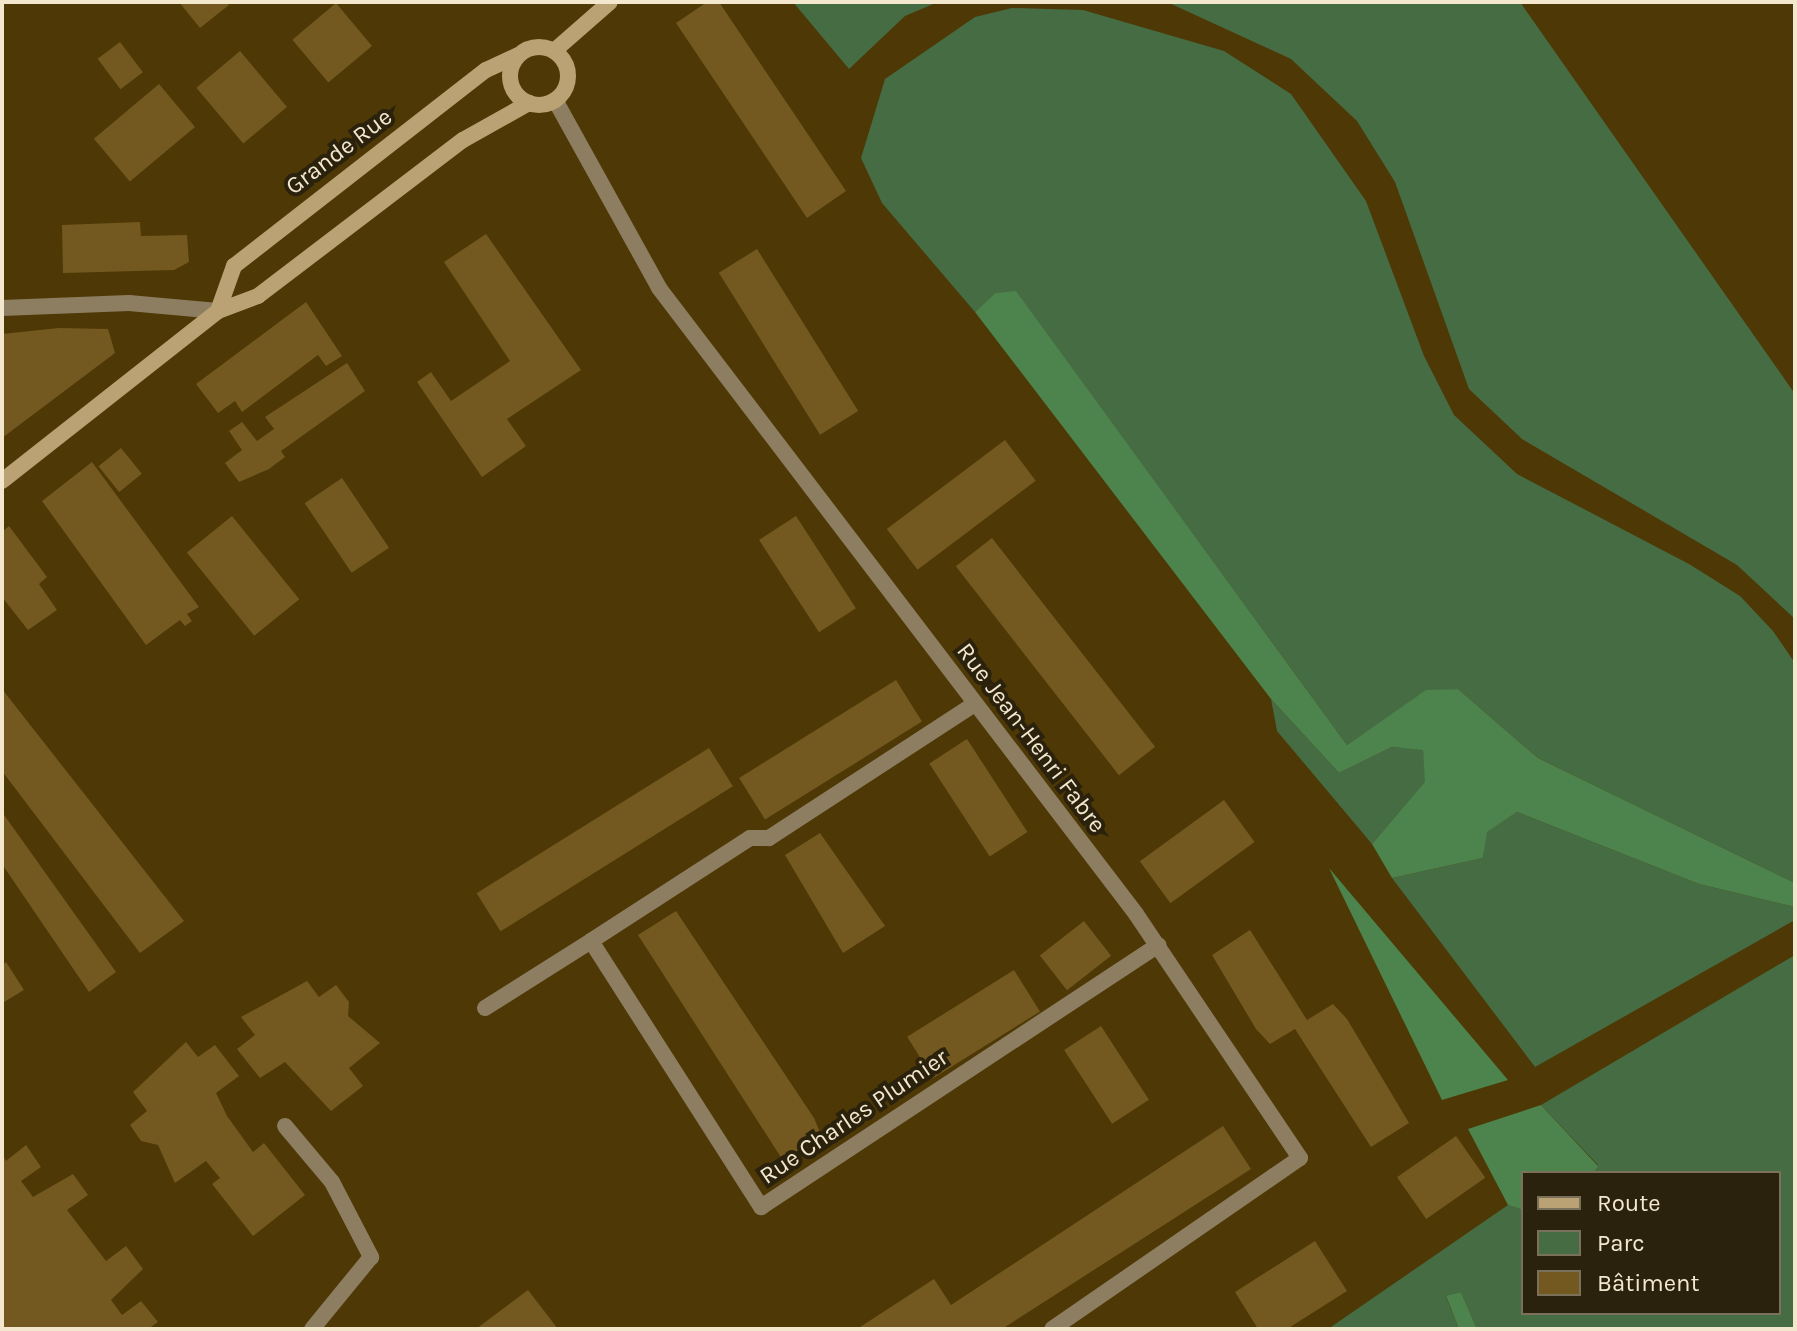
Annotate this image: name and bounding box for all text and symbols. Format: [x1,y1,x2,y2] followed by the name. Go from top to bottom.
[280,103,398,201] street label: Grande Rue
[950,637,1112,839] street label: Rue Jean-Henri Fabre
[754,1043,954,1191] street label: Rue Charles Plumier
[1521,1171,1781,1315] legend
[1597,1189,1661,1217] text: Route
[1597,1229,1645,1257] text: Parc
[1597,1269,1700,1297] text: Bâtiment

